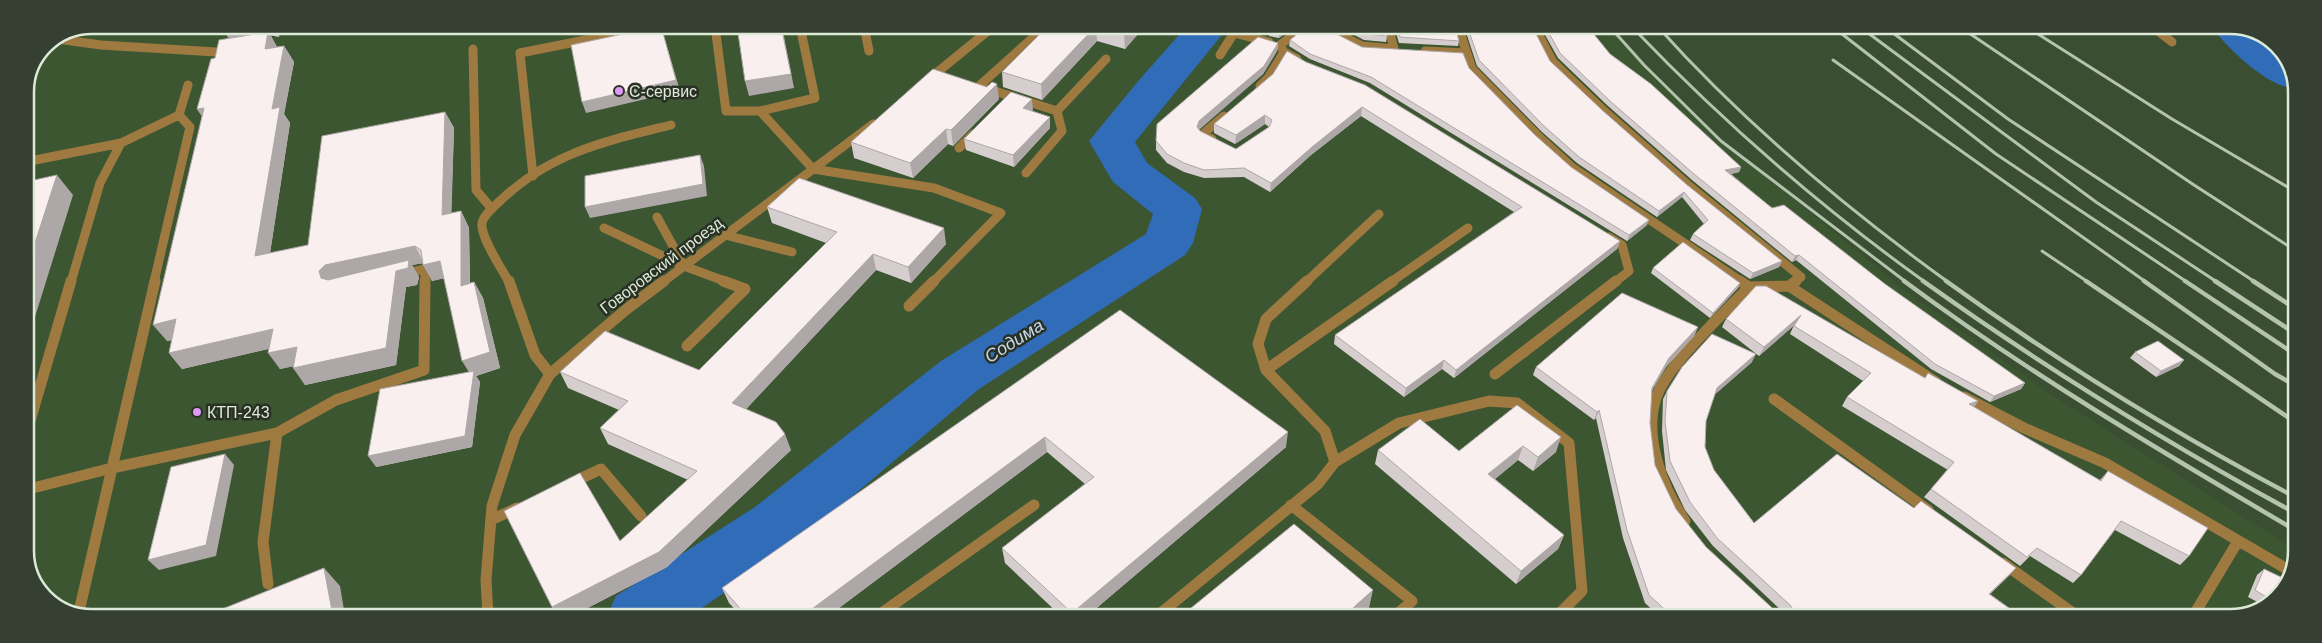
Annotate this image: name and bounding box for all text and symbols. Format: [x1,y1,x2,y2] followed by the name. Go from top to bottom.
[629,83,697,100] place label: С-сервис
[613,85,625,97] marker: С-сервис
[597,214,726,317] street label: Говоровский проезд
[981,315,1047,367] water label: Содима
[207,404,270,421] place label: КТП-243
[191,406,203,418] marker: КТП-243

